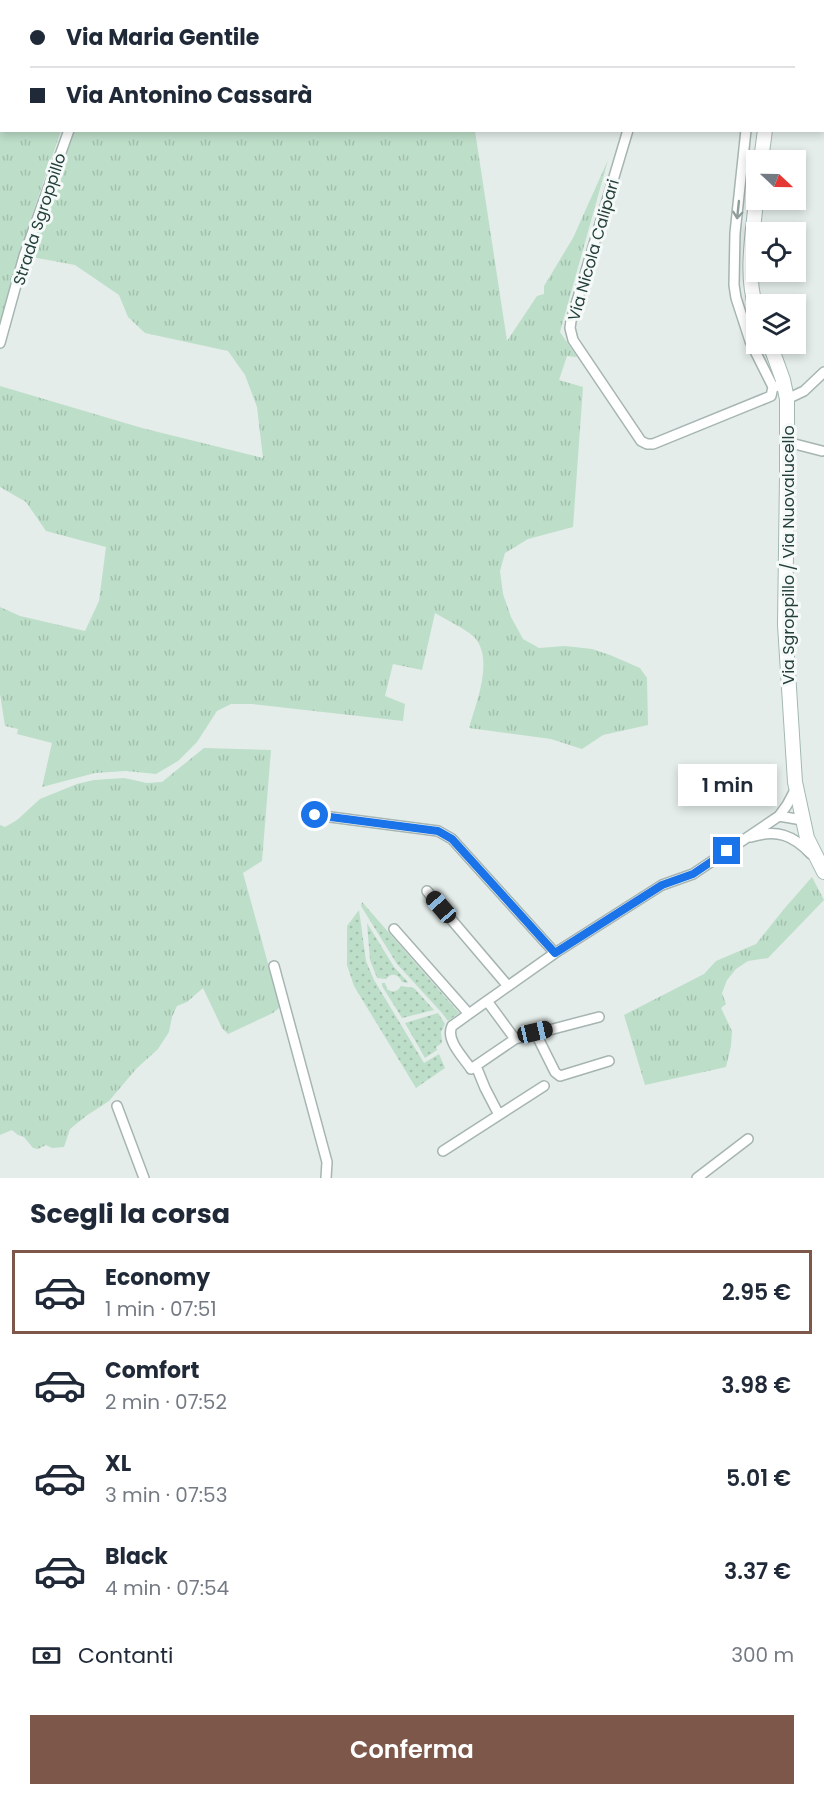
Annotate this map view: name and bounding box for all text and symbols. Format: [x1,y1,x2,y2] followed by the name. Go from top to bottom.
[66,22,259,53] text: Via Maria Gentile
[66,80,313,111] text: Via Antonino Cassarà
[7,150,72,288] street label: Strada Sgroppillo
[746,150,806,210] north arrow
[746,150,806,354] map controls
[562,177,625,324] street label: Via Nicola Calipari
[732,199,743,219] one-way arrow
[746,222,806,282] button: locate
[746,294,806,354] button: layers
[777,425,800,685] street label: Via Sgroppillo / Via Nuovalucello
[678,764,777,806] callout: 1 min
[702,771,753,799] text: 1 min
[301,801,328,828] route start
[713,837,740,864] route end
[422,888,460,926] car
[515,1019,555,1045] car
[30,1195,230,1232] text: Scegli la corsa
[105,1262,210,1293] text: Economy
[33,1265,87,1319] icon: car
[722,1277,791,1308] text: 2.95 €
[105,1295,217,1323] text: 1 min · 07:51
[105,1355,199,1386] text: Comfort
[33,1358,87,1412] icon: car
[721,1370,791,1401] text: 3.98 €
[105,1388,227,1416] text: 2 min · 07:52
[105,1448,131,1479] text: XL
[33,1451,87,1505] icon: car
[726,1463,791,1494] text: 5.01 €
[105,1481,227,1509] text: 3 min · 07:53
[105,1541,168,1572] text: Black
[33,1544,87,1598] icon: car
[724,1556,791,1587] text: 3.37 €
[105,1574,229,1602] text: 4 min · 07:54
[30,1639,63,1672] icon: cash
[78,1640,174,1671] text: Contanti
[731,1641,794,1669] text: 300 m
[30,1715,794,1784] button: Conferma

